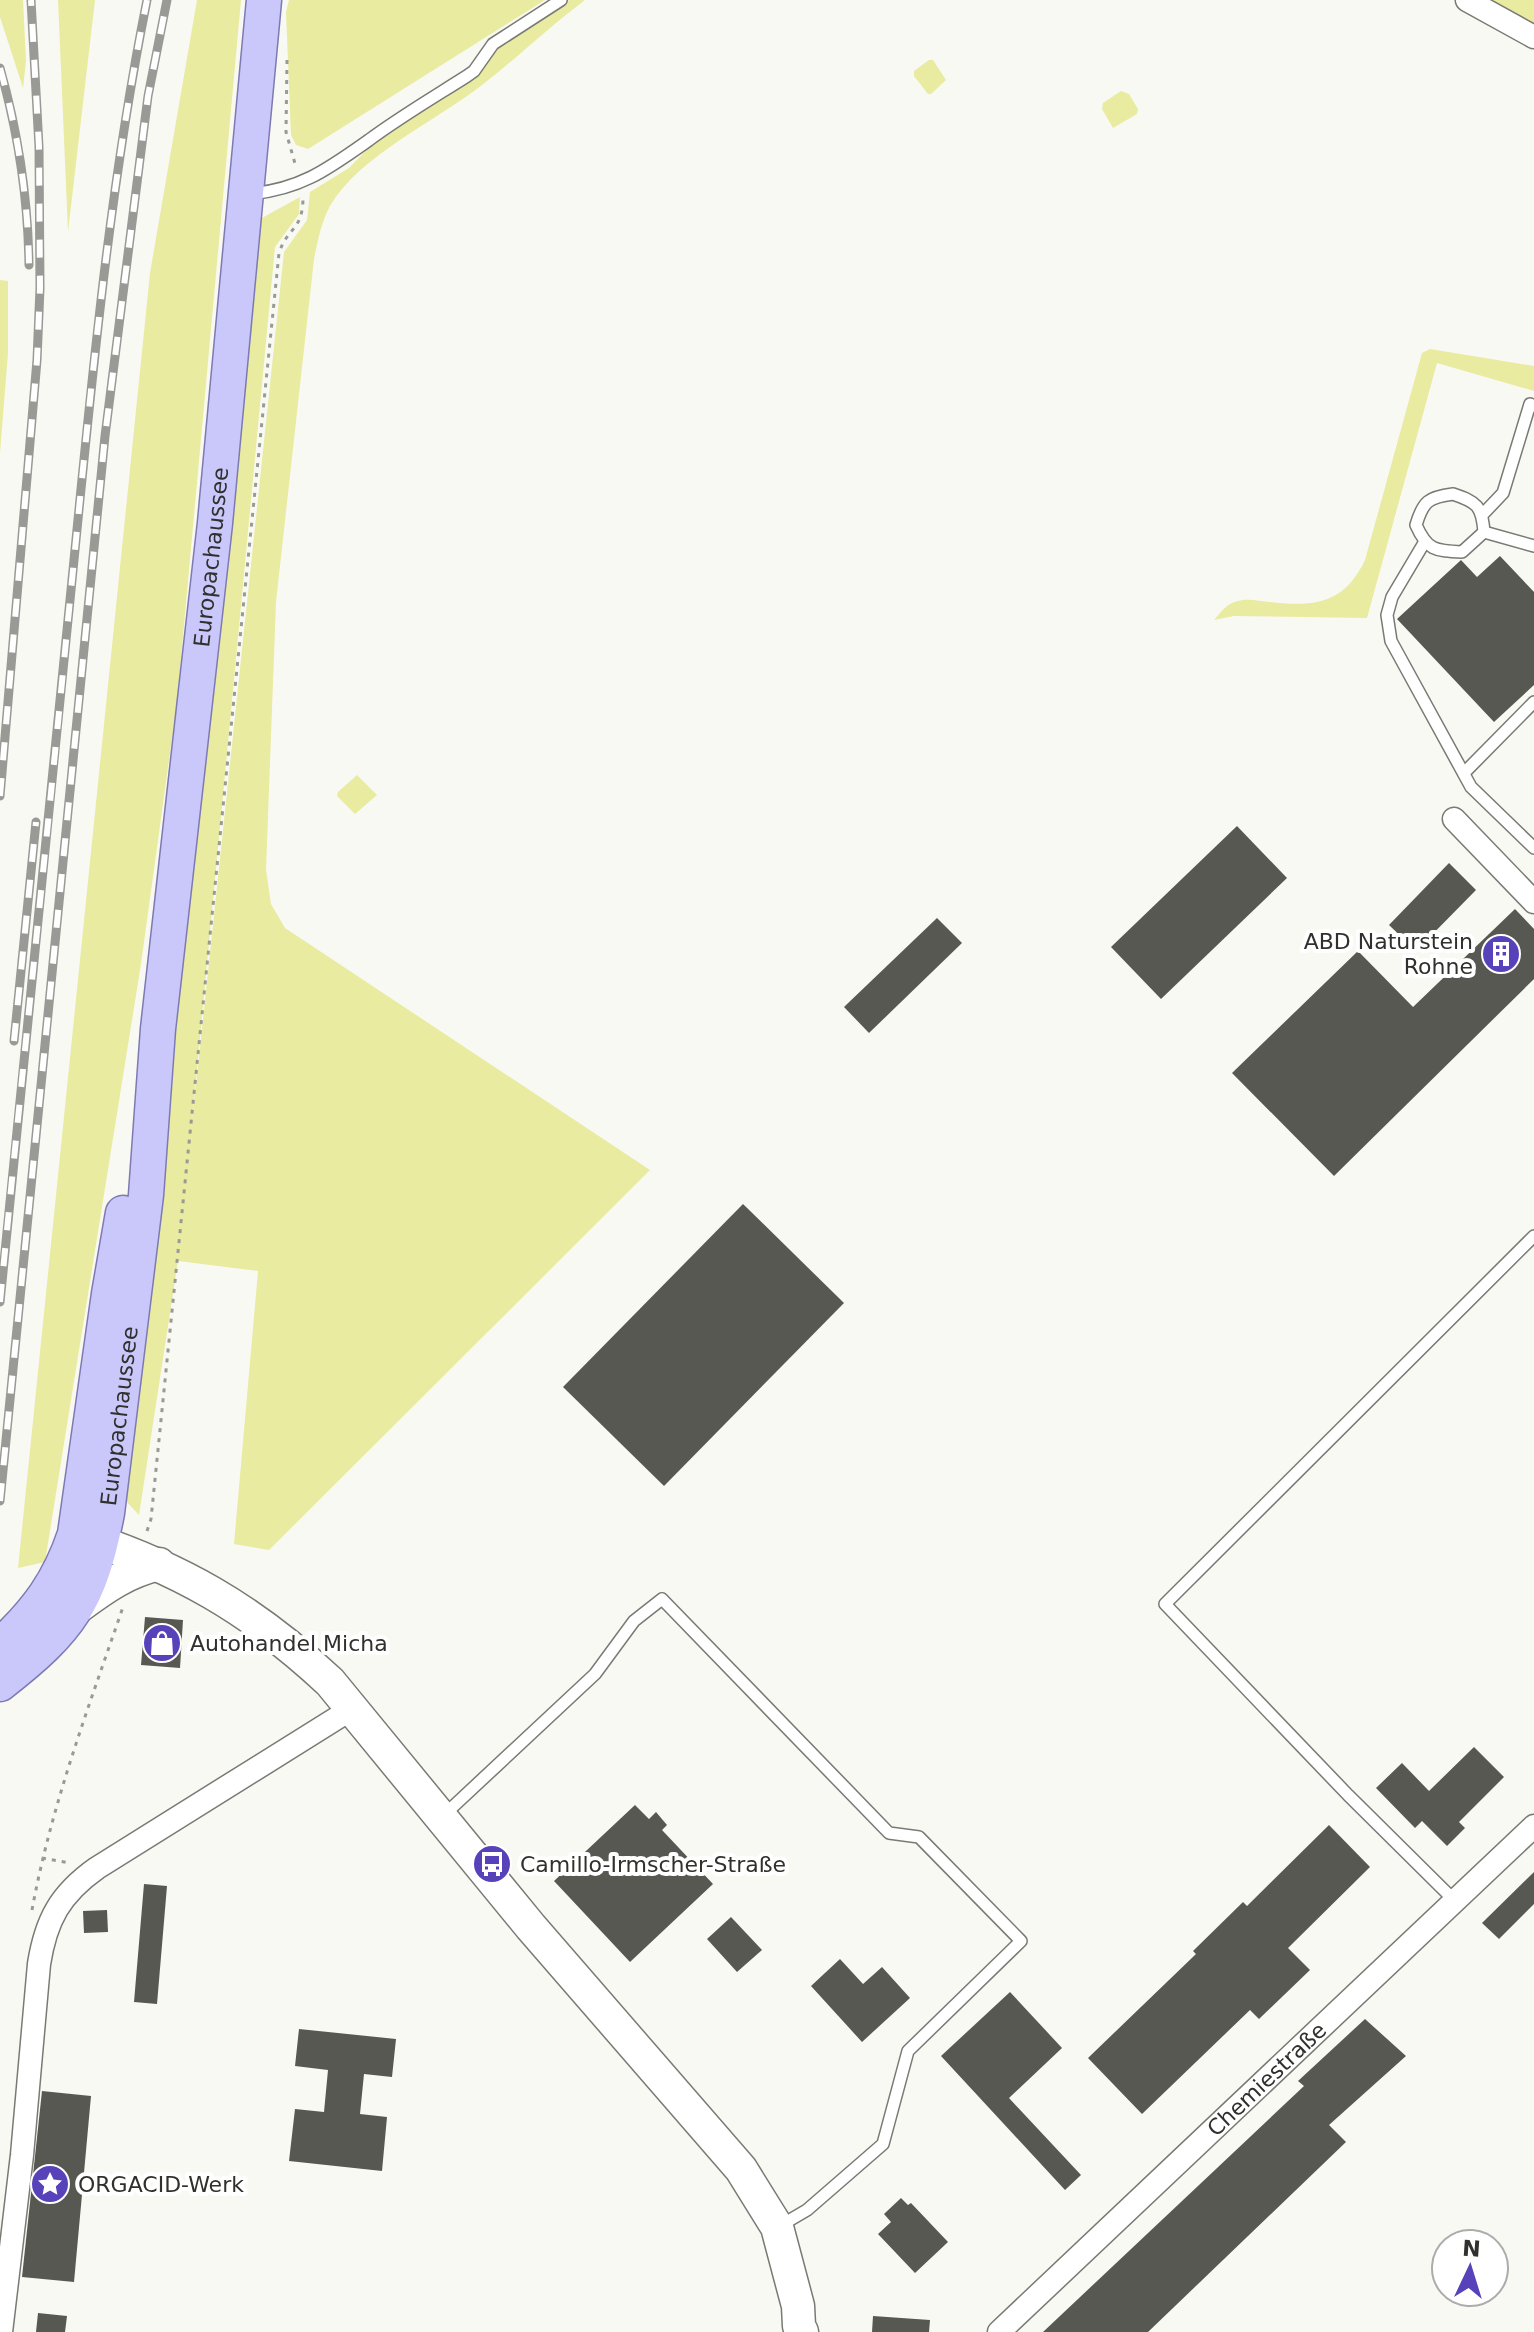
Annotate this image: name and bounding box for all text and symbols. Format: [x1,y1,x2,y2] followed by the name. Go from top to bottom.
[189,466,233,648] street label: Europachaussee
[1304,929,1473,979] place label: ABD Naturstein Rohne
[1480,933,1522,975] building icon: ABD Naturstein Rohne
[96,1325,143,1507] street label: Europachaussee
[141,1622,183,1664] shop icon: Autohandel Micha
[190,1631,388,1656] place label: Autohandel Micha
[471,1843,513,1885] bus stop icon: Camillo-Irmscher-Straße
[520,1852,786,1877] place label: Camillo-Irmscher-Straße
[1202,2017,1331,2141] street label: Chemiestraße
[29,2163,71,2205] place icon: ORGACID-Werk
[78,2172,244,2197] place label: ORGACID-Werk
[1430,2228,1510,2308] north arrow
[1461,2235,1481,2262] text: N

